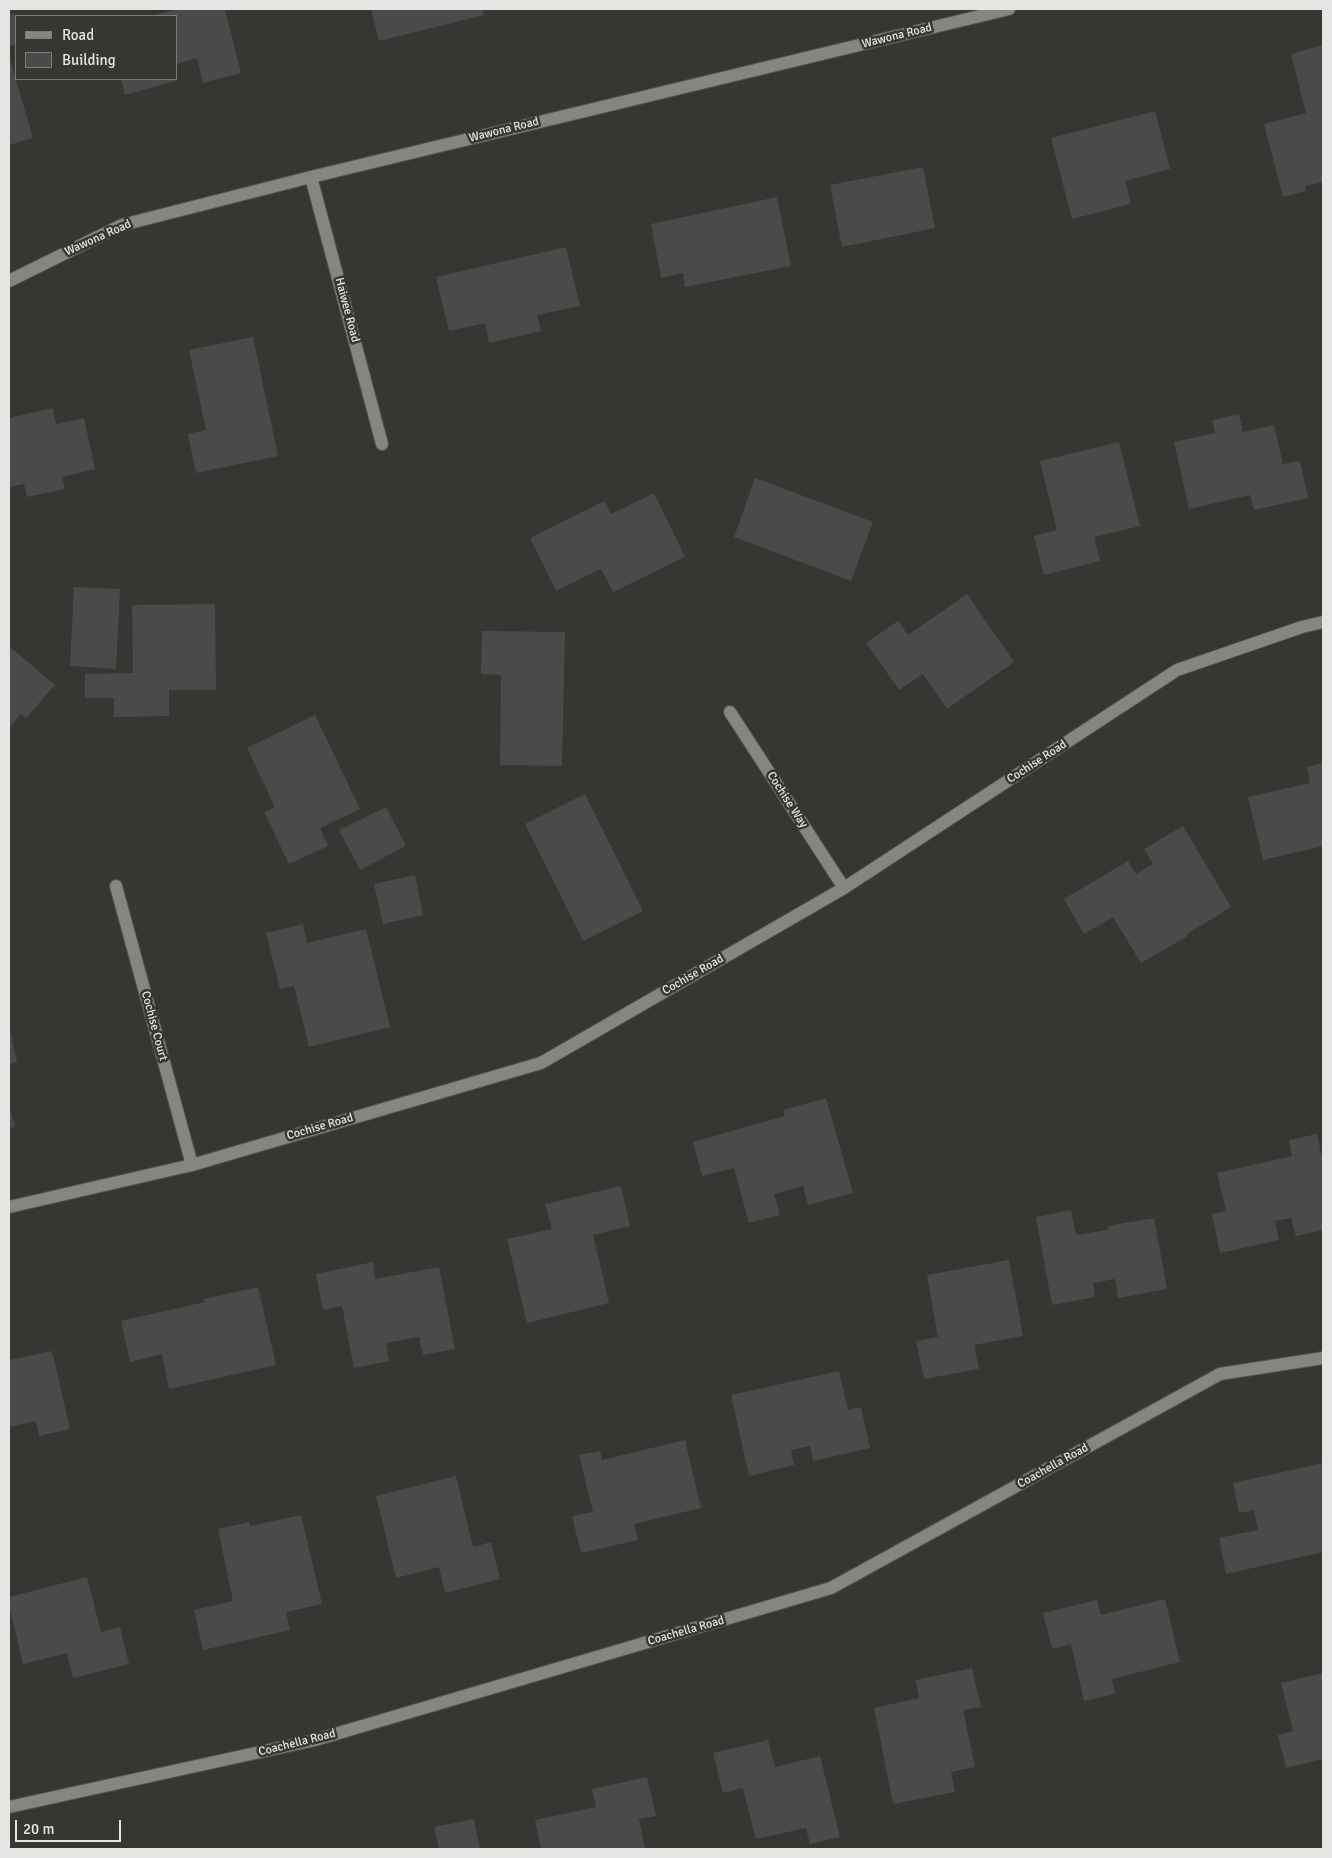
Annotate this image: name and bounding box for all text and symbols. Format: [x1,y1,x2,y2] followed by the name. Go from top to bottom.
[15,15,178,80] legend
[861,20,933,52] street label: Wawona Road
[62,26,94,44] text: Road
[62,51,116,69] text: Building
[468,114,540,146] street label: Wawona Road
[62,217,134,259] street label: Wawona Road
[331,276,363,344] street label: Haiwee Road
[1004,737,1070,787] street label: Cochise Road
[764,769,810,831] street label: Cochise Way
[660,952,726,998] street label: Cochise Road
[138,990,170,1062] street label: Cochise Court
[285,1111,355,1143] street label: Cochise Road
[1015,1441,1091,1491] street label: Coachella Road
[646,1613,726,1649] street label: Coachella Road
[257,1726,337,1760] street label: Coachella Road
[18,1810,124,1842] scale bar
[23,1820,54,1838] text: 20 m

